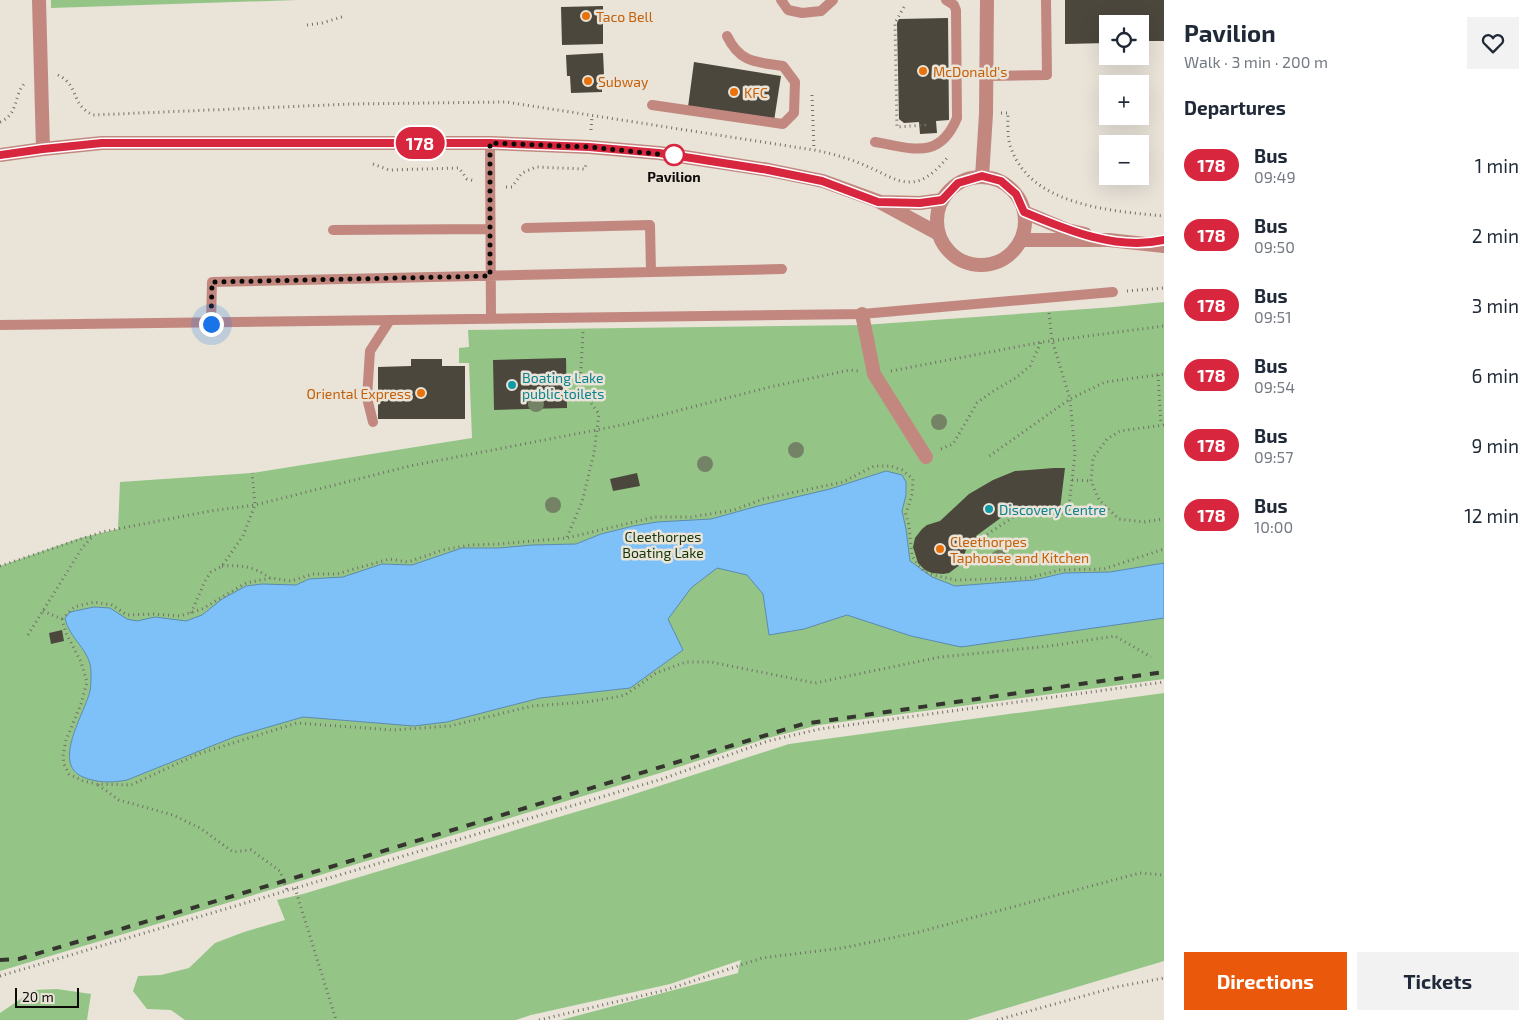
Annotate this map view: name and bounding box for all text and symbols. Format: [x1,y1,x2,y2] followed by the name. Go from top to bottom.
[596,8,654,25] place label: Taco Bell
[580,10,592,22] marker: Taco Bell
[1099,15,1149,185] map controls
[1099,15,1149,65] button: locate
[1467,17,1519,69] button: heart
[1184,18,1276,47] text: Pavilion
[1184,52,1328,71] text: Walk · 3 min · 200 m
[933,63,1007,80] place label: McDonald's
[917,65,929,77] marker: McDonald's
[598,73,649,90] place label: Subway
[582,75,594,87] marker: Subway
[1099,75,1149,125] button: +
[744,84,768,101] place label: KFC
[728,86,740,98] marker: KFC
[1184,96,1286,119] text: Departures
[391,127,449,159] line badge: 178
[406,132,434,154] text: 178
[1099,135,1149,185] button: −
[663,144,685,166] marker: Pavilion
[1254,144,1288,167] text: Bus
[1197,154,1226,176] text: 178
[1475,154,1519,177] text: 1 min
[1254,167,1296,186] text: 09:49
[647,168,701,185] place label: Pavilion
[1254,214,1288,237] text: Bus
[1197,224,1226,246] text: 178
[1472,224,1519,247] text: 2 min
[1254,237,1295,256] text: 09:50
[1254,284,1288,307] text: Bus
[1197,294,1226,316] text: 178
[1472,294,1519,317] text: 3 min
[1254,307,1292,326] text: 09:51
[199,312,224,337] your location
[1254,354,1288,377] text: Bus
[1197,364,1226,386] text: 178
[1471,364,1519,387] text: 6 min
[522,369,604,402] place label: Boating Lake public toilets
[1254,377,1295,396] text: 09:54
[506,379,518,391] marker: Boating Lake public toilets
[306,385,411,402] place label: Oriental Express
[415,387,427,399] marker: Oriental Express
[1254,424,1288,447] text: Bus
[1197,434,1226,456] text: 178
[1471,434,1519,457] text: 9 min
[1254,447,1293,466] text: 09:57
[1254,494,1288,517] text: Bus
[999,501,1106,518] place label: Discovery Centre
[983,503,995,515] marker: Discovery Centre
[1197,504,1226,526] text: 178
[1464,504,1519,527] text: 12 min
[1254,517,1293,536] text: 10:00
[622,528,704,561] park label: Cleethorpes Boating Lake
[950,533,1089,566] place label: Cleethorpes Taphouse and Kitchen
[934,543,946,555] marker: Cleethorpes Taphouse and Kitchen
[1184,952,1347,1010] button: Directions
[1357,952,1519,1010] button: Tickets
[15,985,79,1008] scale bar
[22,988,54,1005] text: 20 m

